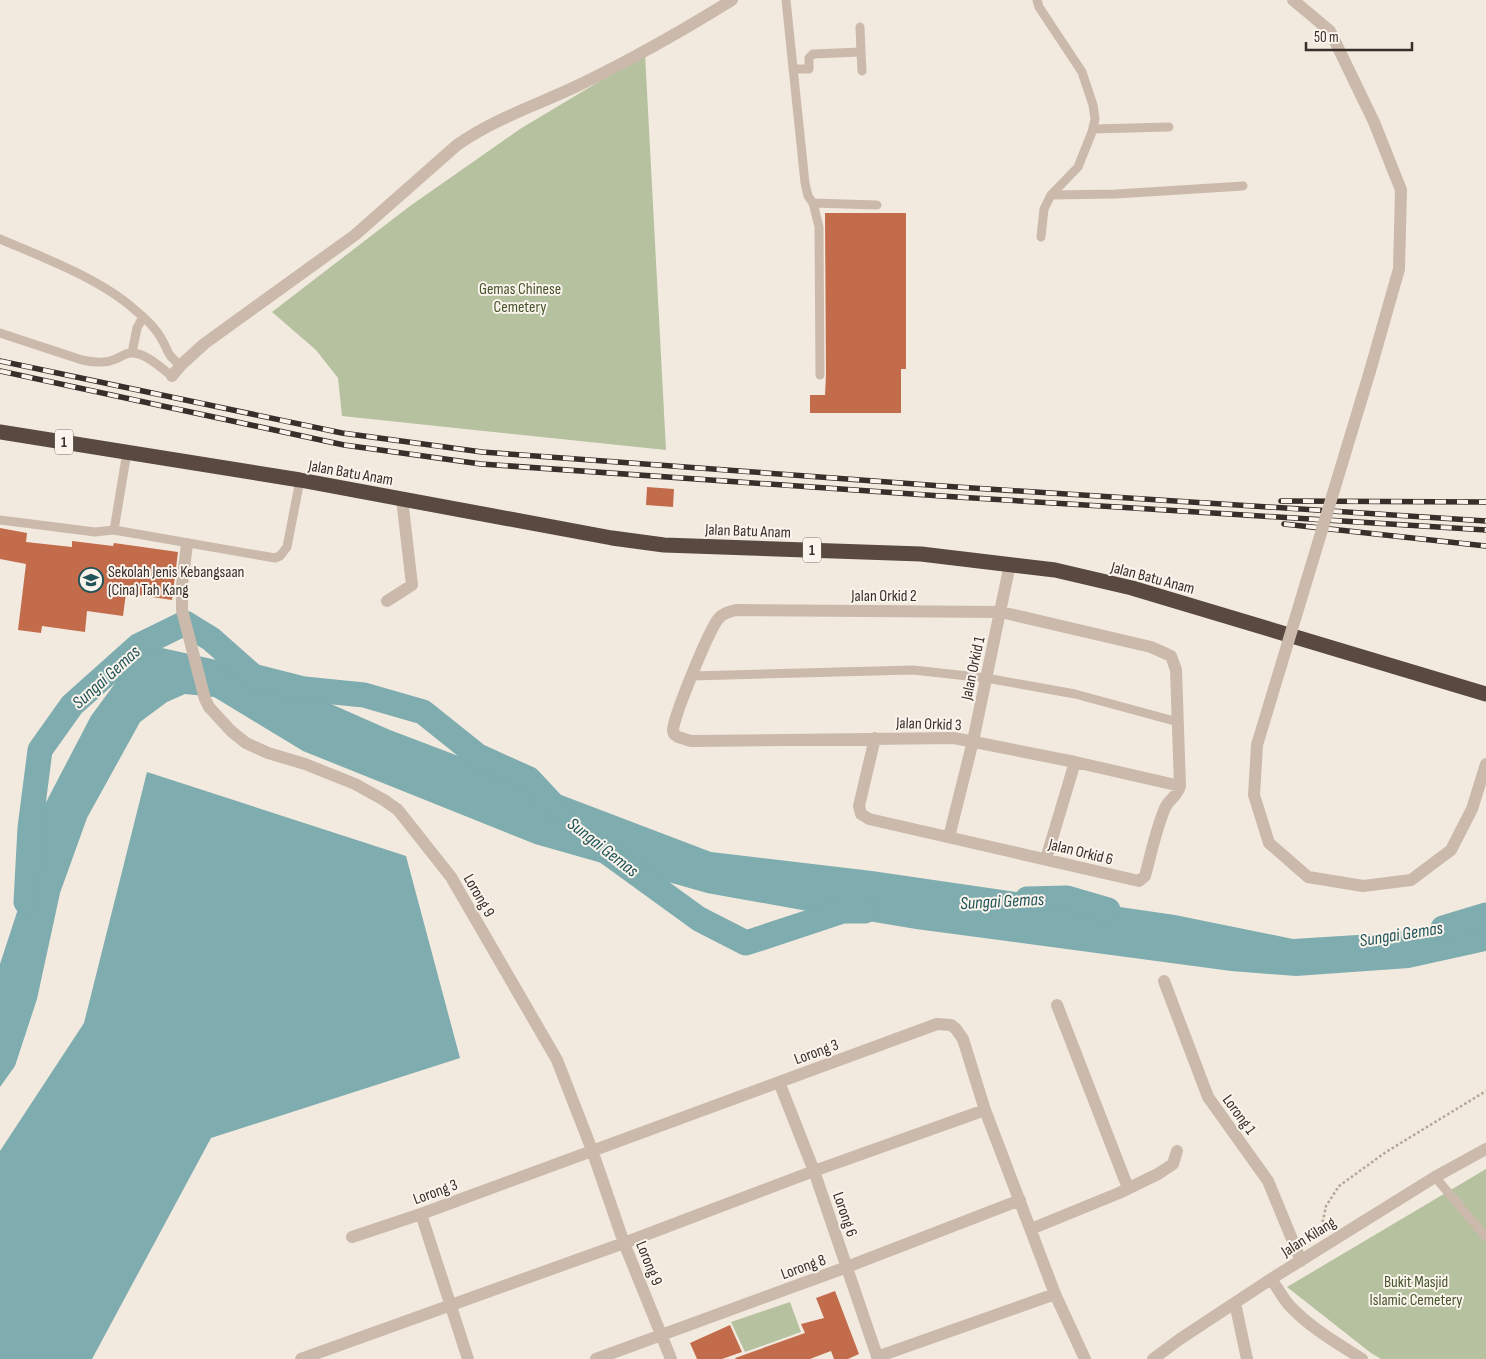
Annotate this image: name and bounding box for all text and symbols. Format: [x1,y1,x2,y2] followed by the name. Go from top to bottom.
[1306,20,1412,52] scale bar
[1314,28,1339,47] text: 50 m
[479,280,561,317] park label: Gemas Chinese Cemetery
[55,430,73,454] road number: 1
[306,456,395,490] street label: Jalan Batu Anam
[704,520,791,542] street label: Jalan Batu Anam
[803,538,821,562] road number: 1
[1108,558,1197,599] street label: Jalan Batu Anam
[108,563,244,600] place label: Sekolah Jenis Kebangsaan (Cina) Tah Kang
[78,567,104,593] school or university icon: Sekolah Jenis Kebangsaan (Cina) Tah Kang
[850,587,917,606] street label: Jalan Orkid 2
[957,634,990,703] street label: Jalan Orkid 1
[68,641,145,713] water label: Sungai Gemas
[895,714,962,735] street label: Jalan Orkid 3
[563,813,643,882] water label: Sungai Gemas
[1045,835,1115,870] street label: Jalan Orkid 6
[459,871,498,921] street label: Lorong 9
[960,889,1045,914] water label: Sungai Gemas
[1358,917,1445,951] water label: Sungai Gemas
[792,1036,841,1069] street label: Lorong 3
[1218,1091,1260,1139] street label: Lorong 1
[411,1176,460,1209] street label: Lorong 3
[828,1190,861,1239] street label: Lorong 6
[1277,1213,1340,1262] street label: Jalan Kilang
[631,1239,666,1289] street label: Lorong 9
[779,1251,828,1284] street label: Lorong 8
[1369,1273,1463,1310] park label: Bukit Masjid Islamic Cemetery

